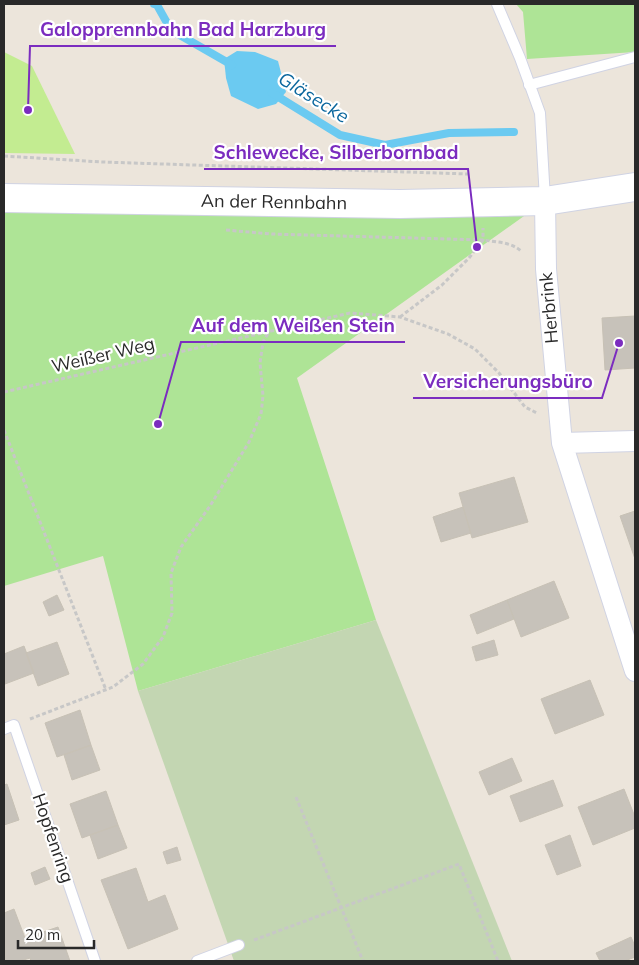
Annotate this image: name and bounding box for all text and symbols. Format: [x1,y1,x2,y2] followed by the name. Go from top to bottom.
[30,12,336,46] callout: Galopprennbahn Bad Harzburg
[40,17,326,41] text: Galopprennbahn Bad Harzburg
[274,66,354,128] water label: Gläsecke
[204,135,468,169] callout: Schlewecke, Silberbornbad
[214,140,458,164] text: Schlewecke, Silberbornbad
[201,189,347,214] street label: An der Rennbahn
[534,271,563,345] street label: Herbrink
[181,308,405,342] callout: Auf dem Weißen Stein
[191,313,395,337] text: Auf dem Weißen Stein
[49,331,157,378] street label: Weißer Weg
[413,364,602,398] callout: Versicherungsbüro
[422,369,593,393] text: Versicherungsbüro
[27,790,80,886] street label: Hopfenring
[18,918,94,950] scale bar
[25,925,60,944] text: 20 m

